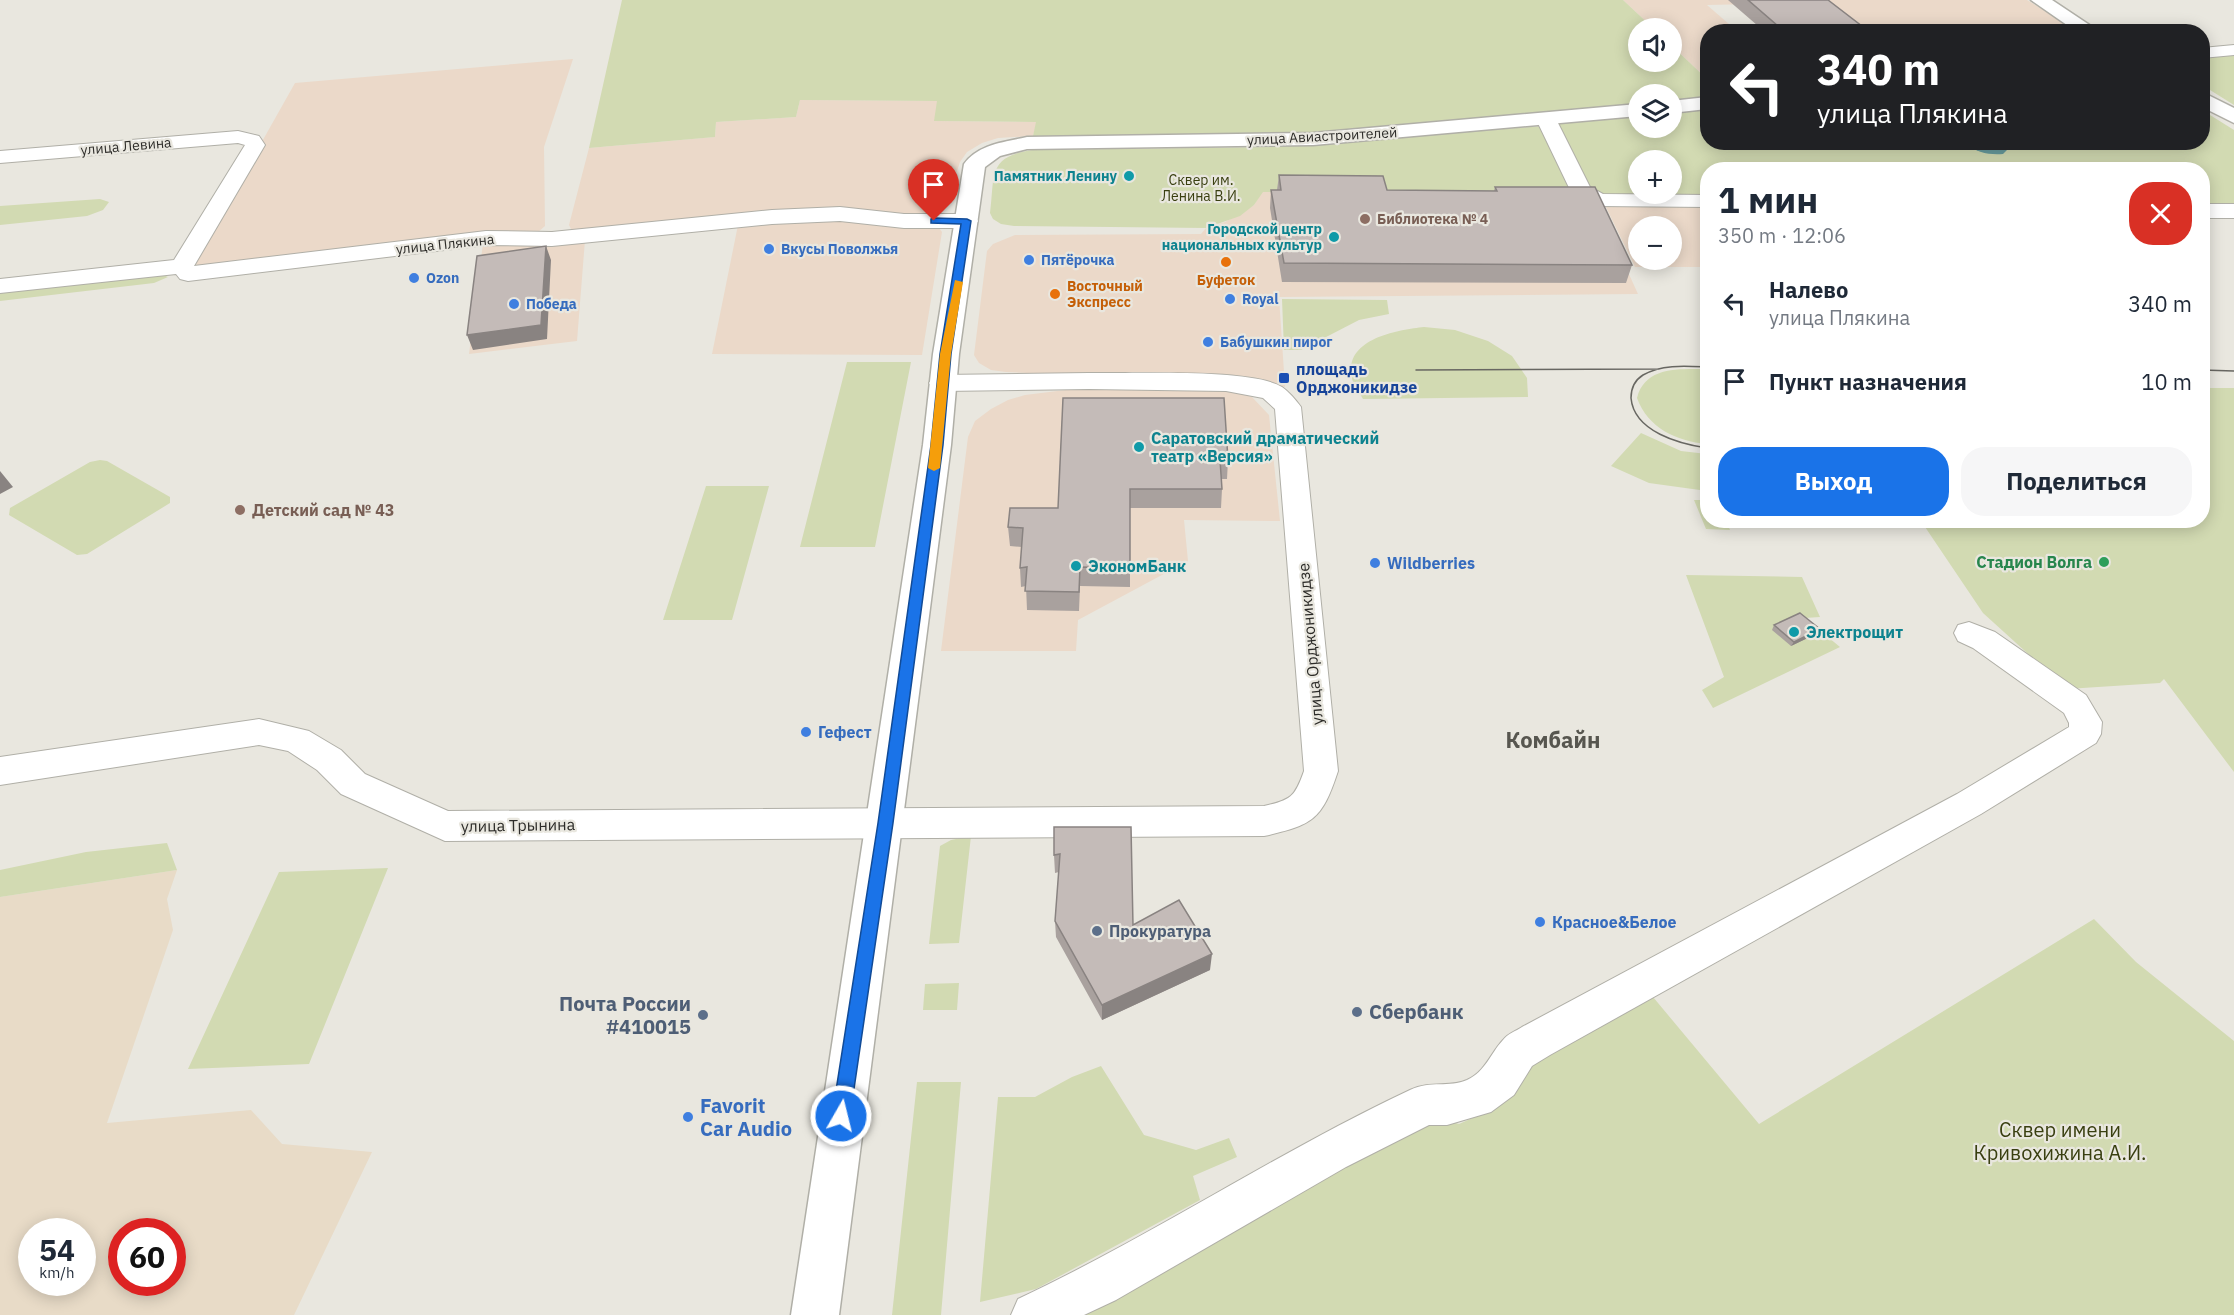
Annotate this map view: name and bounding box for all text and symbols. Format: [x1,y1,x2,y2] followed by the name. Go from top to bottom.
[1628,18,1682,270] map controls
[1628,18,1682,72] button: sound
[1817,42,1940,97] text: 340 m
[1718,48,1796,126] icon: left
[1628,84,1682,138] button: layers
[1817,95,2008,130] text: улица Плякина
[1246,123,1398,149] street label: улица Авиастроителей
[80,133,173,159] street label: улица Левина
[1628,150,1682,204] button: +
[908,159,959,221] pin
[994,167,1118,185] place label: Памятник Ленину
[917,168,950,201] icon: arrive
[1122,169,1136,183] marker: Памятник Ленину
[1161,171,1241,205] park label: Сквер им. Ленина В.И.
[1718,176,1818,223] text: 1 мин
[2129,182,2192,245] button: close
[1377,210,1488,228] place label: Библиотека № 4
[1358,212,1372,226] marker: Библиотека № 4
[1628,216,1682,270] button: −
[1162,220,1322,254] place label: Городской центр национальных культур
[1718,222,1846,249] text: 350 m · 12:06
[395,230,496,258] street label: улица Плякина
[1327,230,1341,244] marker: Городской центр национальных культур
[781,240,898,258] place label: Вкусы Поволжья
[762,242,776,256] marker: Вкусы Поволжья
[1041,251,1114,269] place label: Пятёрочка
[1022,253,1036,267] marker: Пятёрочка
[1219,255,1233,269] marker: Буфеток
[426,269,459,287] place label: Ozon
[407,271,421,285] marker: Ozon
[1197,271,1255,289] place label: Буфеток
[1769,275,1848,304] text: Налево
[1067,277,1143,311] place label: Восточный Экспресс
[1048,287,1062,301] marker: Восточный Экспресс
[1718,287,1751,320] icon: left
[2128,289,2192,318] text: 340 m
[1242,290,1278,308] place label: Royal
[1223,292,1237,306] marker: Royal
[526,295,577,313] place label: Победа
[507,297,521,311] marker: Победа
[1769,304,1910,331] text: улица Плякина
[1220,333,1333,351] place label: Бабушкин пирог
[1201,335,1215,349] marker: Бабушкин пирог
[1296,359,1417,397] place label: площадь Орджоникидзе
[1718,365,1751,398] icon: arrive
[1769,367,1967,396] text: Пункт назначения
[2141,367,2192,396] text: 10 m
[1277,371,1291,385] marker: площадь Орджоникидзе
[1151,428,1379,466] place label: Саратовский драматический театр «Версия»
[1132,440,1146,454] marker: Саратовский драматический театр «Версия»
[1718,447,1949,516] button: Выход
[1961,447,2192,516] button: Поделиться
[252,500,394,520] place label: Детский сад № 43
[233,503,247,517] marker: Детский сад № 43
[1976,552,2092,572] place label: Стадион Волга
[1387,553,1475,573] place label: Wildberries
[2097,555,2111,569] marker: Стадион Волга
[1088,556,1186,576] place label: ЭкономБанк
[1368,556,1382,570] marker: Wildberries
[1069,559,1083,573] marker: ЭкономБанк
[1293,562,1327,726] street label: улица Орджоникидзе
[1806,622,1903,642] place label: Электрощит
[1787,625,1801,639] marker: Электрощит
[818,722,872,742] place label: Гефест
[799,725,813,739] marker: Гефест
[1506,725,1600,754] district label: Комбайн
[461,814,576,836] street label: улица Трынина
[1552,912,1676,932] place label: Красное&Белое
[1533,915,1547,929] marker: Красное&Белое
[1109,921,1211,941] place label: Прокуратура
[1090,924,1104,938] marker: Прокуратура
[559,990,691,1040] place label: Почта России #410015
[1369,998,1464,1025] place label: Сбербанк
[1350,1005,1364,1019] marker: Сбербанк
[696,1008,710,1022] marker: Почта России #410015
[809,1084,873,1148] position arrow
[700,1092,792,1142] place label: Favorit Car Audio
[681,1110,695,1124] marker: Favorit Car Audio
[1973,1116,2147,1166] park label: Сквер имени Кривохижина А.И.
[108,1218,186,1296] speed limit sign: 60
[39,1230,75,1269] text: 54
[39,1263,75,1282] text: km/h

